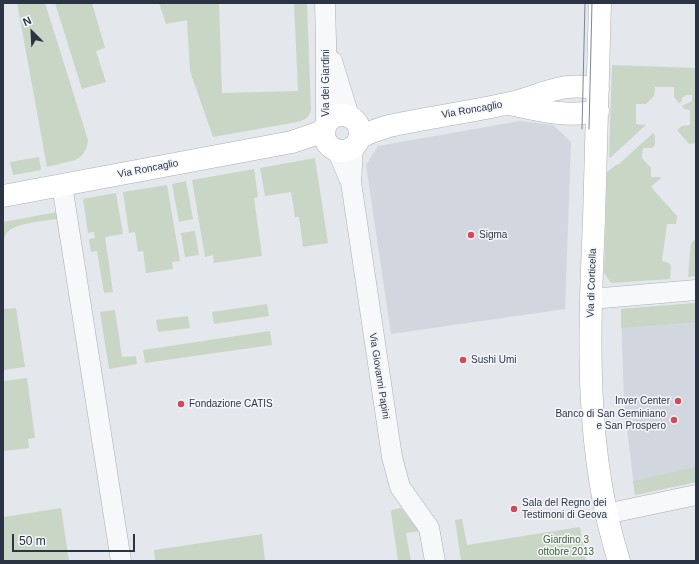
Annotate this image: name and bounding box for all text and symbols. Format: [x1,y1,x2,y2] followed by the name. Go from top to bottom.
[12,12,52,52] north arrow
[21,14,33,28] text: N
[320,49,332,117] street label: Via dei Giardini
[441,99,503,121] street label: Via Roncaglio
[117,157,179,181] street label: Via Roncaglio
[479,229,507,241] place label: Sigma
[466,230,476,240] marker: Sigma
[585,248,599,318] street label: Via di Corticella
[366,332,392,420] street label: Via Giovanni Papini
[471,354,517,366] place label: Sushi Umi
[458,355,468,365] marker: Sushi Umi
[615,395,670,407] place label: Inver Center
[673,396,683,406] marker: Inver Center
[189,398,273,410] place label: Fondazione CATIS
[176,399,186,409] marker: Fondazione CATIS
[555,408,666,432] place label: Banco di San Geminiano e San Prospero
[669,415,679,425] marker: Banco di San Geminiano e San Prospero
[522,497,607,520] place label: Sala del Regno dei Testimoni di Geova
[509,504,519,514] marker: Sala del Regno dei Testimoni di Geova
[14,526,137,552] scale bar
[19,534,46,548] text: 50 m
[538,534,594,558] park label: Giardino 3 ottobre 2013

